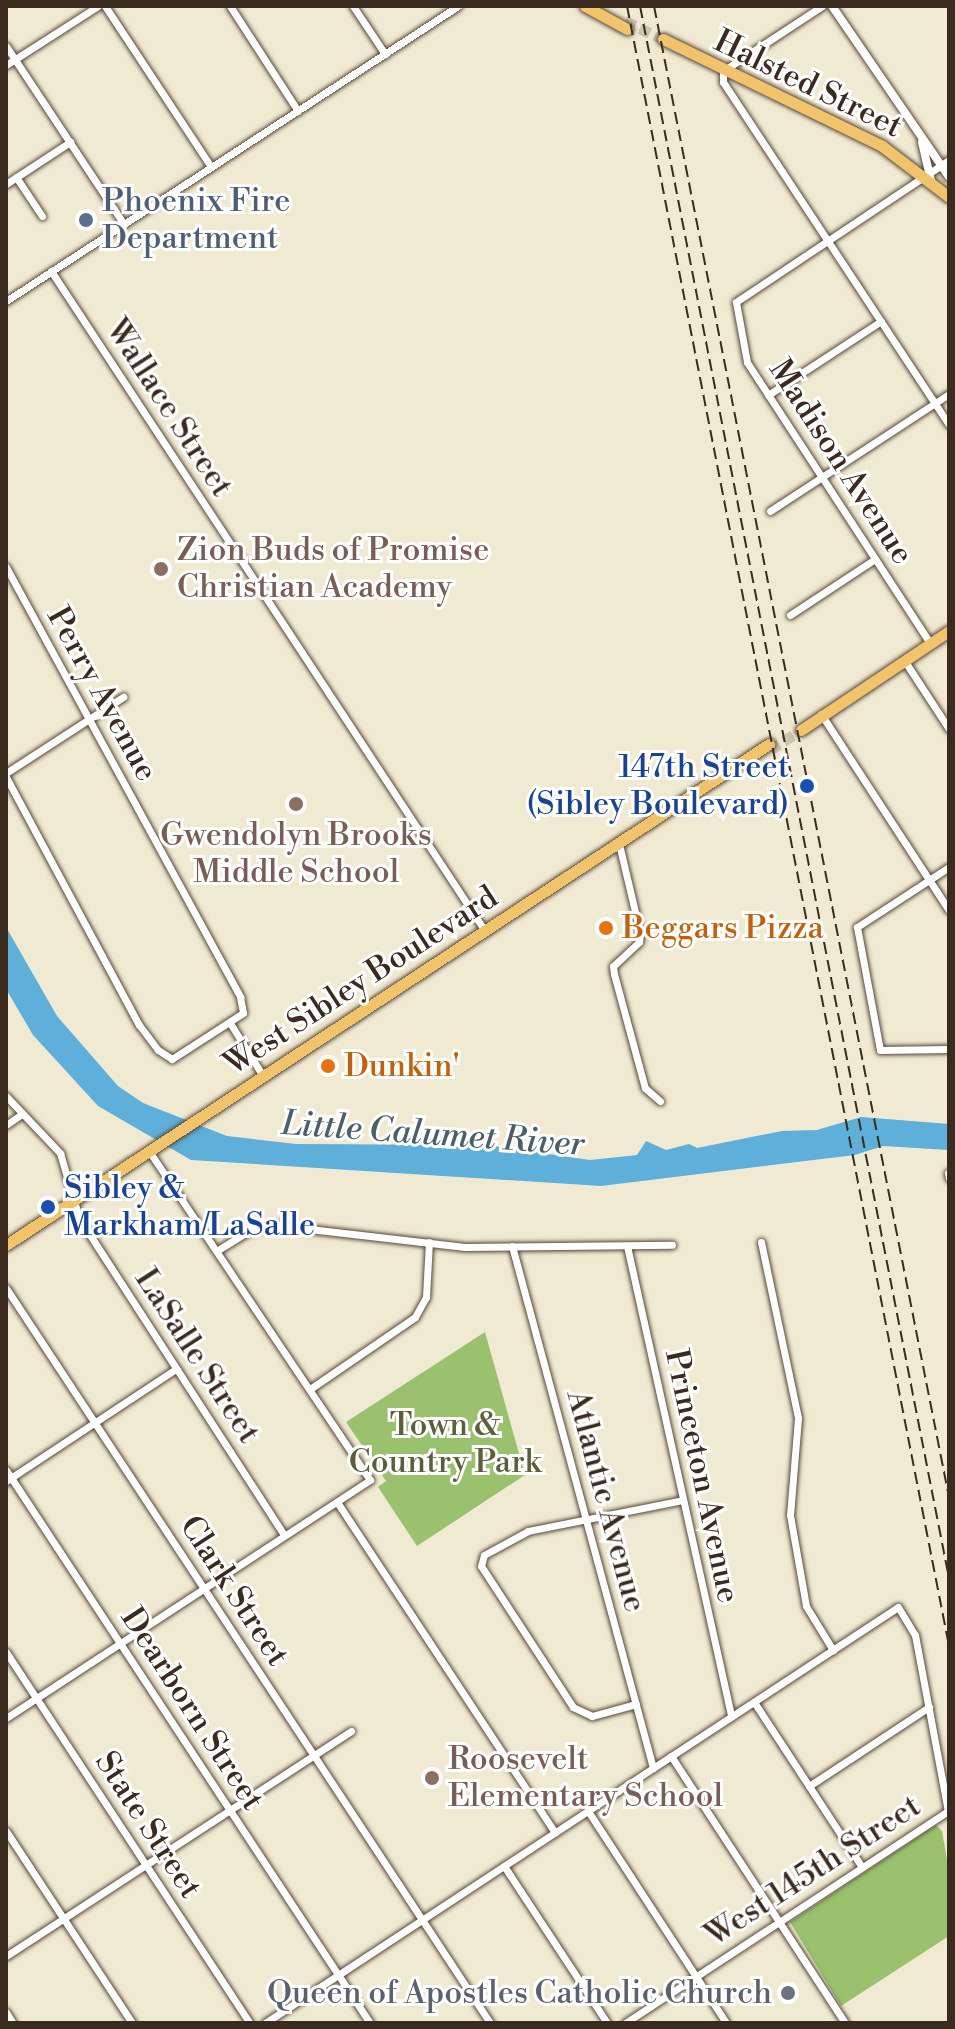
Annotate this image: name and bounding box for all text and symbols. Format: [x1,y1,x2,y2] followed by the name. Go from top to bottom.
[708,22,908,146] street label: Halsted Street
[102,183,290,258] place label: Phoenix Fire Department
[77,211,95,229] marker: Phoenix Fire Department
[97,312,241,504] street label: Wallace Street
[761,352,921,572] street label: Madison Avenue
[177,532,489,607] place label: Zion Buds of Promise Christian Academy
[152,560,170,578] marker: Zion Buds of Promise Christian Academy
[38,600,166,788] street label: Perry Avenue
[526,749,789,824] place label: 147th Street (Sibley Boulevard)
[796,775,818,797] marker: 147th Street (Sibley Boulevard)
[287,795,305,813] marker: Gwendolyn Brooks Middle School
[160,817,432,892] place label: Gwendolyn Brooks Middle School
[217,878,505,1084] street label: West Sibley Boulevard
[622,909,824,947] place label: Beggars Pizza
[597,919,615,937] marker: Beggars Pizza
[344,1047,460,1085] place label: Dunkin'
[319,1057,337,1075] marker: Dunkin'
[280,1104,586,1166] water label: Little Calumet River
[64,1170,315,1245] place label: Sibley & Markham/LaSalle
[39,1198,57,1216] marker: Sibley & Markham/LaSalle
[126,1261,268,1451] street label: LaSalle Street
[656,1346,748,1606] street label: Princeton Avenue
[558,1386,654,1616] street label: Atlantic Avenue
[349,1407,541,1482] park label: Town & Country Park
[171,1509,297,1673] street label: Clark Street
[112,1600,272,1818] street label: Dearborn Street
[448,1741,723,1816] place label: Roosevelt Elementary School
[86,1744,210,1906] street label: State Street
[423,1769,441,1787] marker: Roosevelt Elementary School
[698,1787,928,1955] street label: West 145th Street
[267,1974,772,2012] place label: Queen of Apostles Catholic Church
[779,1984,797,2002] marker: Queen of Apostles Catholic Church

